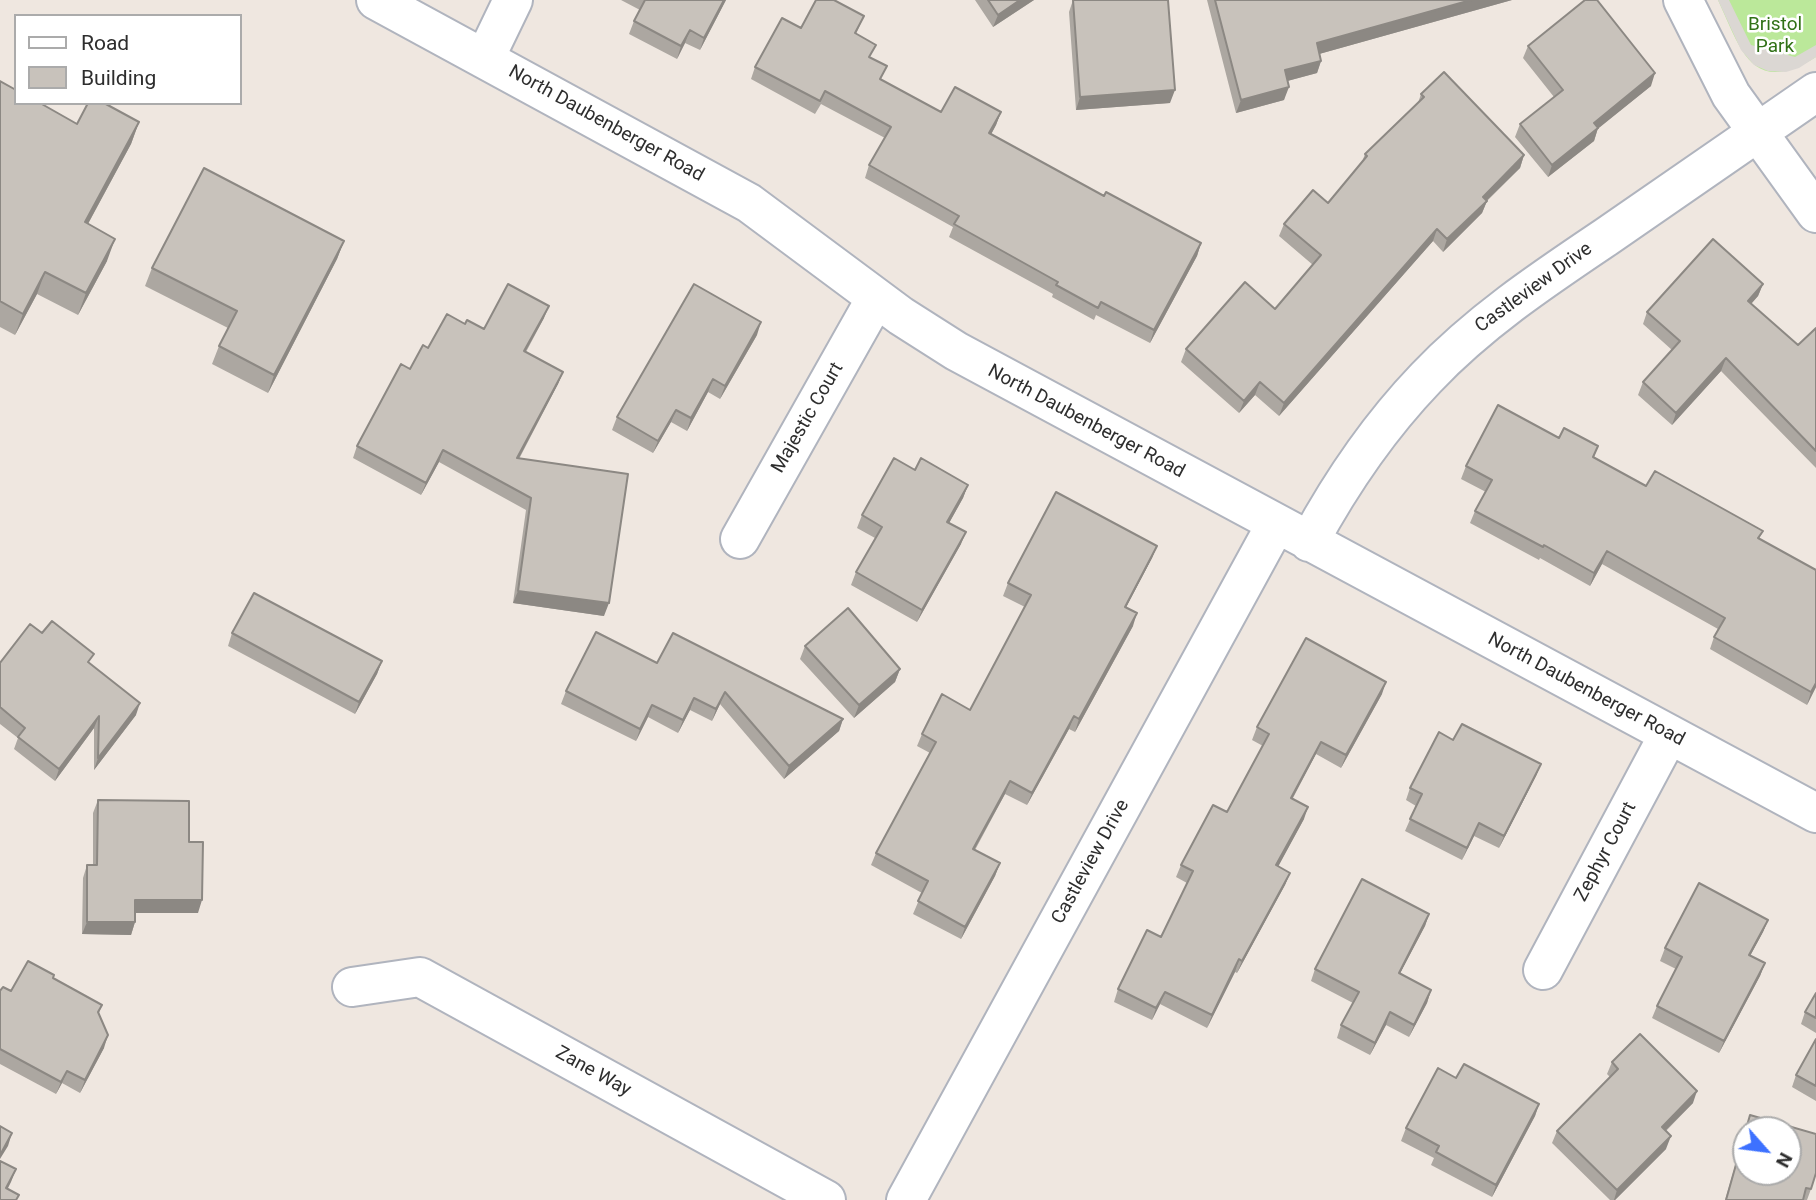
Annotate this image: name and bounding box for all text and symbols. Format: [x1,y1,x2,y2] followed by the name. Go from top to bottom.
[14,14,242,105] legend
[1748,14,1802,58] park label: Bristol Park
[81,31,129,55] text: Road
[504,61,708,187] street label: North Daubenberger Road
[81,66,156,90] text: Building
[1471,238,1597,338] street label: Castleview Drive
[767,359,849,477] street label: Majestic Court
[984,360,1188,484] street label: North Daubenberger Road
[1484,628,1688,752] street label: North Daubenberger Road
[1047,796,1135,928] street label: Castleview Drive
[1570,798,1642,906] street label: Zephyr Court
[551,1042,635,1102] street label: Zane Way
[1732,1116,1802,1186] north arrow
[1771,1149,1798,1171] text: N

